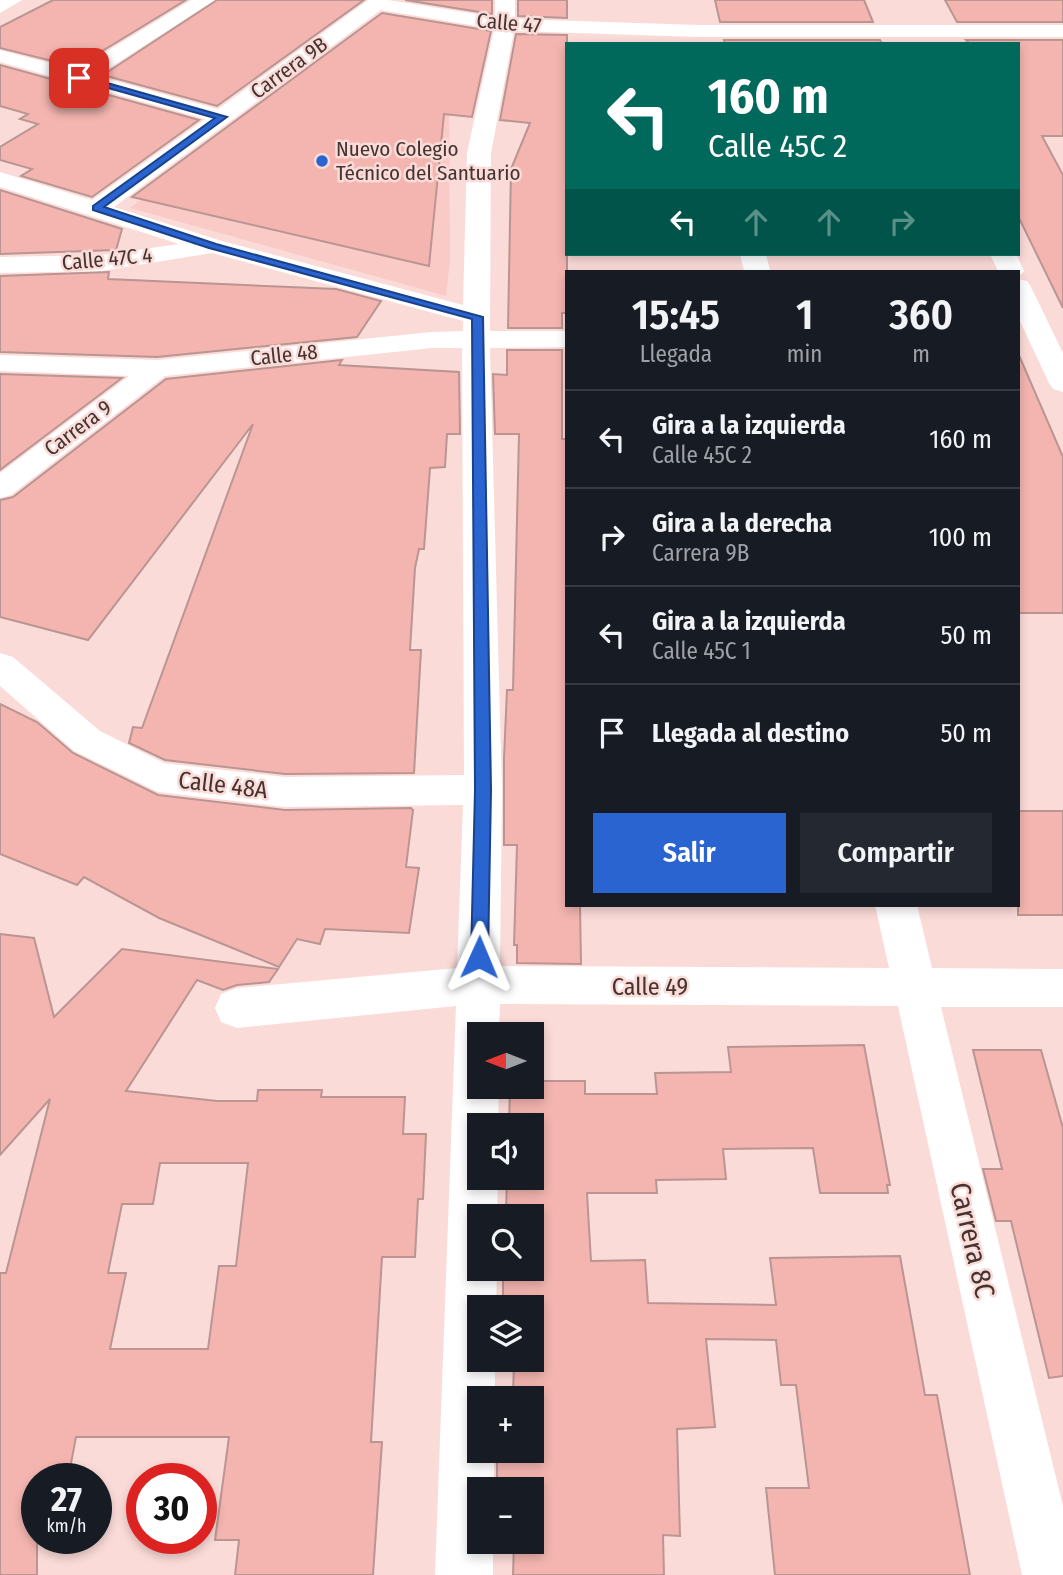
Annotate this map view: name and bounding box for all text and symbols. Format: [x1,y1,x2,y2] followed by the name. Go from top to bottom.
[475,7,543,39] street label: Calle 47
[245,31,333,105] street label: Carrera 9B
[49,48,109,108] pin
[60,59,98,97] icon: arrive
[708,67,829,126] text: 160 m
[593,70,684,161] icon: left
[708,127,847,165] text: Calle 45C 2
[336,136,521,186] place label: Nuevo Colegio Técnico del Santuario
[314,153,330,169] marker: Nuevo Colegio Técnico del Santuario
[664,203,702,241] icon: left
[737,203,775,241] icon: ahead
[810,203,848,241] icon: ahead
[883,203,921,241] icon: right
[61,242,153,276] street label: Calle 47C 4
[632,290,720,340] text: 15:45
[796,290,813,340] text: 1
[889,290,953,340] text: 360
[249,339,319,371] street label: Calle 48
[640,340,712,368] text: Llegada
[787,340,822,368] text: min
[912,340,930,368] text: m
[39,394,117,462] street label: Carrera 9
[652,410,846,441] text: Gira a la izquierda
[593,420,631,458] icon: left
[929,424,992,455] text: 160 m
[652,441,752,469] text: Calle 45C 2
[652,508,832,539] text: Gira a la derecha
[593,518,631,556] icon: right
[929,522,992,553] text: 100 m
[652,539,749,567] text: Carrera 9B
[652,606,846,637] text: Gira a la izquierda
[593,616,631,654] icon: left
[940,620,992,651] text: 50 m
[652,637,751,665] text: Calle 45C 1
[593,714,631,752] icon: arrive
[652,718,849,749] text: Llegada al destino
[940,718,992,749] text: 50 m
[177,766,270,804] street label: Calle 48A
[593,813,786,893] button: Salir
[800,813,992,893] button: Compartir
[442,920,516,994] position arrow
[612,973,688,1001] street label: Calle 49
[467,1022,544,1099] north arrow
[467,1022,544,1554] map controls
[467,1113,544,1190] button: sound
[943,1179,1002,1301] street label: Carrera 8C
[467,1204,544,1281] button: search
[467,1295,544,1372] button: layers
[467,1386,544,1463] button: +
[126,1463,217,1554] speed limit sign: 30
[467,1477,544,1554] button: −
[51,1478,82,1520] text: 27
[46,1515,87,1537] text: km/h

